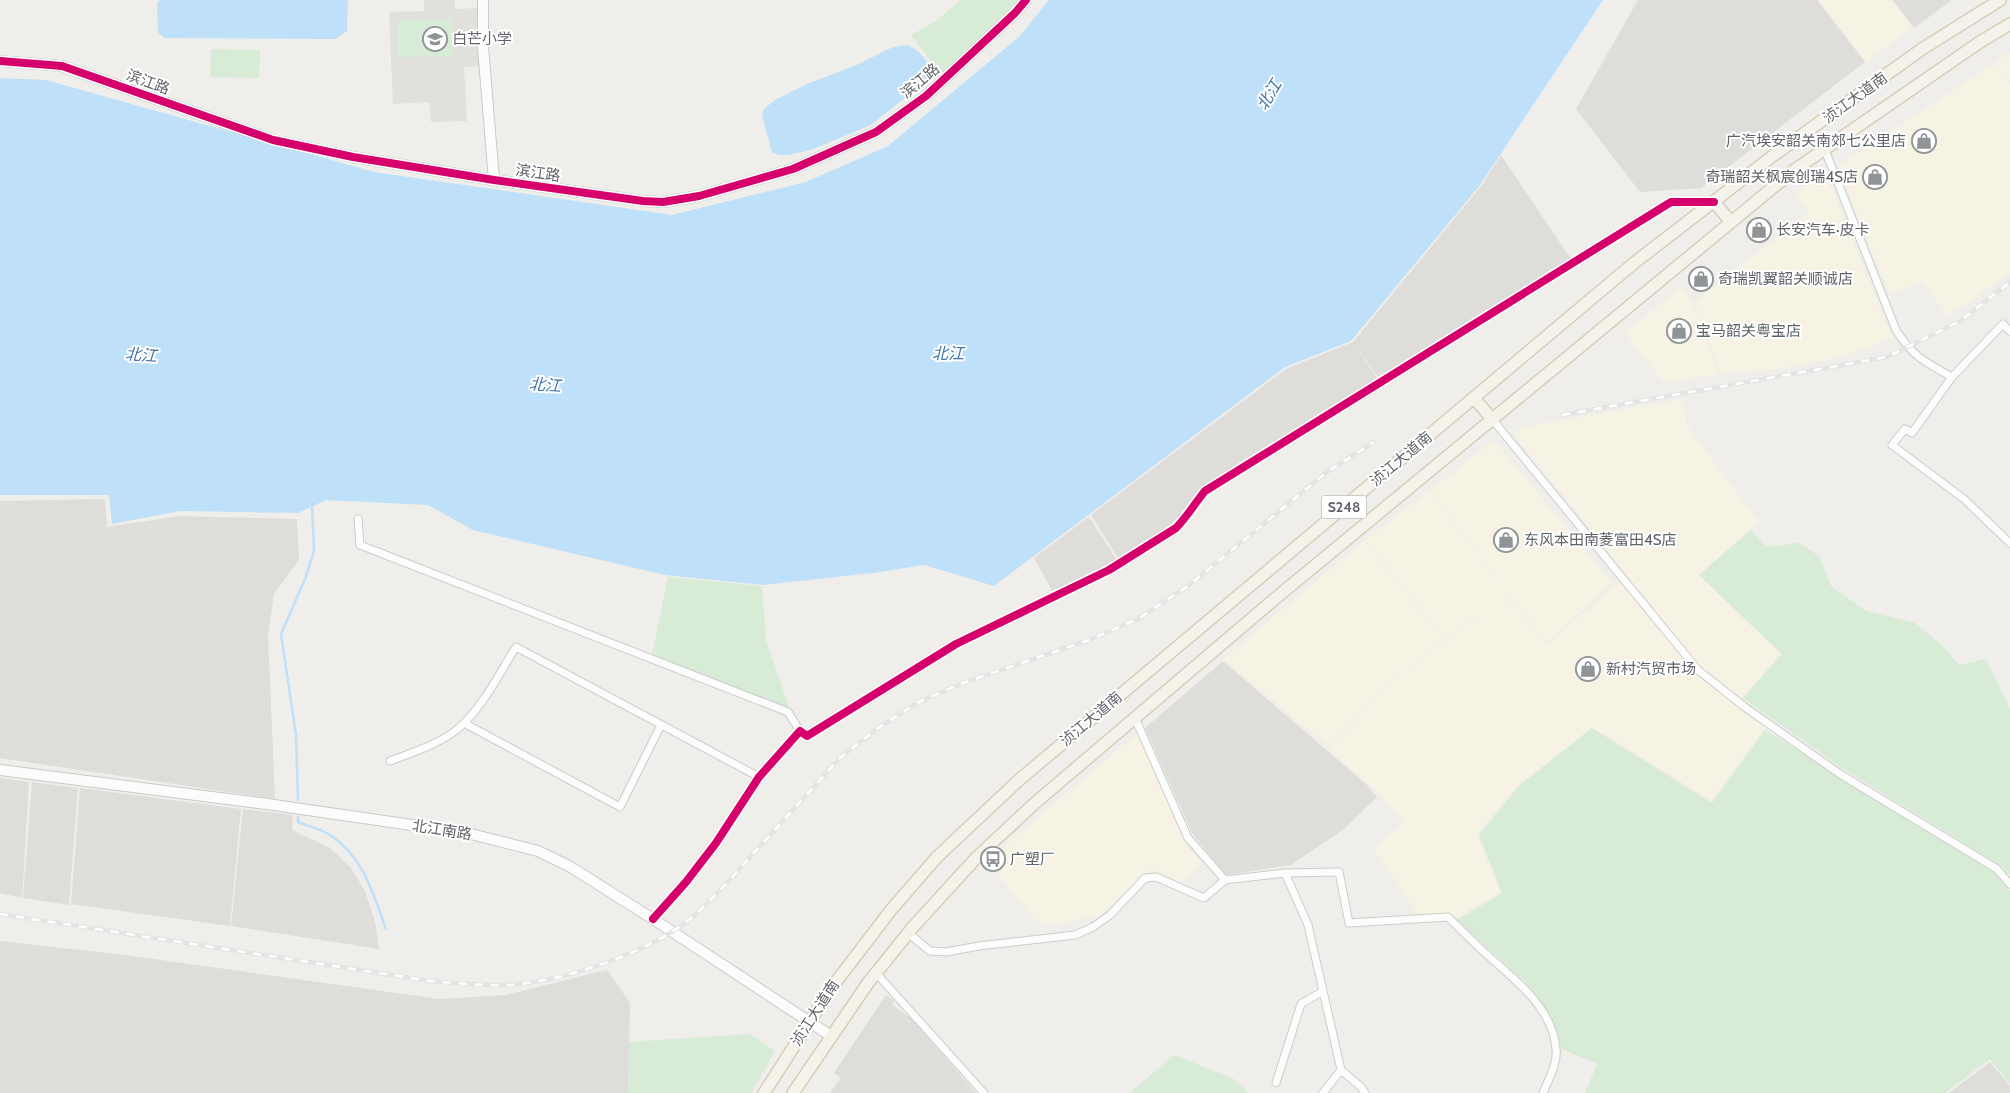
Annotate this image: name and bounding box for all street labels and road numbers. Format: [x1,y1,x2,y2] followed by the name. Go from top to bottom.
[897,60,943,102] street label: 滨江路
[124,66,172,98] street label: 滨江路
[1819,69,1891,127] street label: 浈江大道南
[514,161,562,185] street label: 滨江路
[1366,428,1436,490] street label: 浈江大道南
[1322,496,1366,518] road number: S248
[1056,688,1126,750] street label: 浈江大道南
[411,816,473,844] street label: 北江南路
[787,977,843,1049] street label: 浈江大道南

